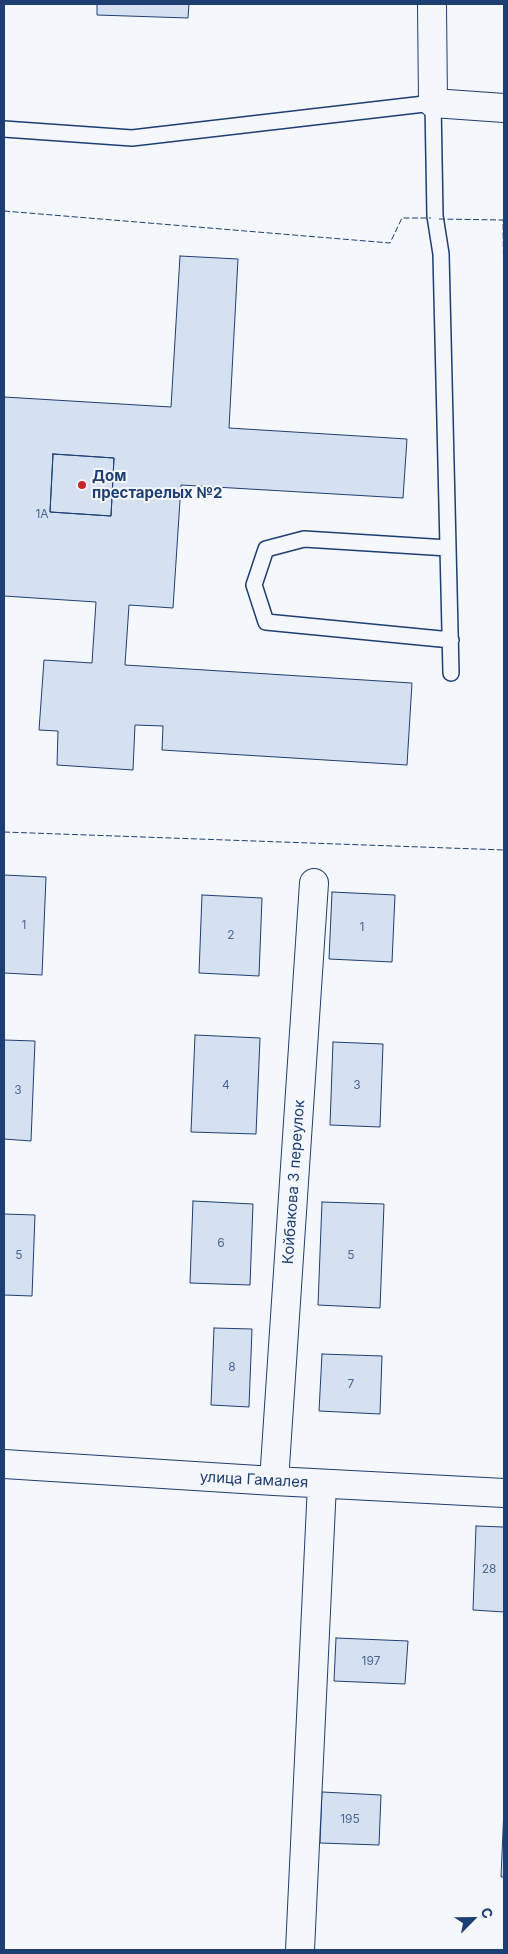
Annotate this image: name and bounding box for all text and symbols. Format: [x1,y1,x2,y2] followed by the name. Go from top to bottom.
[92,467,222,502] place label: Дом престарелых №2
[76,479,88,491] marker: Дом престарелых №2
[35,507,49,521] house number: 1А
[22,918,26,932] house number: 1
[360,920,364,934] house number: 1
[227,928,235,942] house number: 2
[222,1078,230,1092] house number: 4
[353,1078,361,1092] house number: 3
[14,1083,22,1097] house number: 3
[279,1099,309,1265] street label: Койбакова 3 переулок
[217,1236,225,1250] house number: 6
[15,1248,23,1262] house number: 5
[347,1248,355,1262] house number: 5
[228,1360,236,1374] house number: 8
[348,1377,354,1391] house number: 7
[199,1468,309,1492] street label: улица Гамалея
[482,1562,496,1576] house number: 28
[362,1654,380,1668] house number: 197
[340,1812,360,1826] house number: 195
[448,1894,498,1944] north arrow
[477,1905,497,1921] text: С

